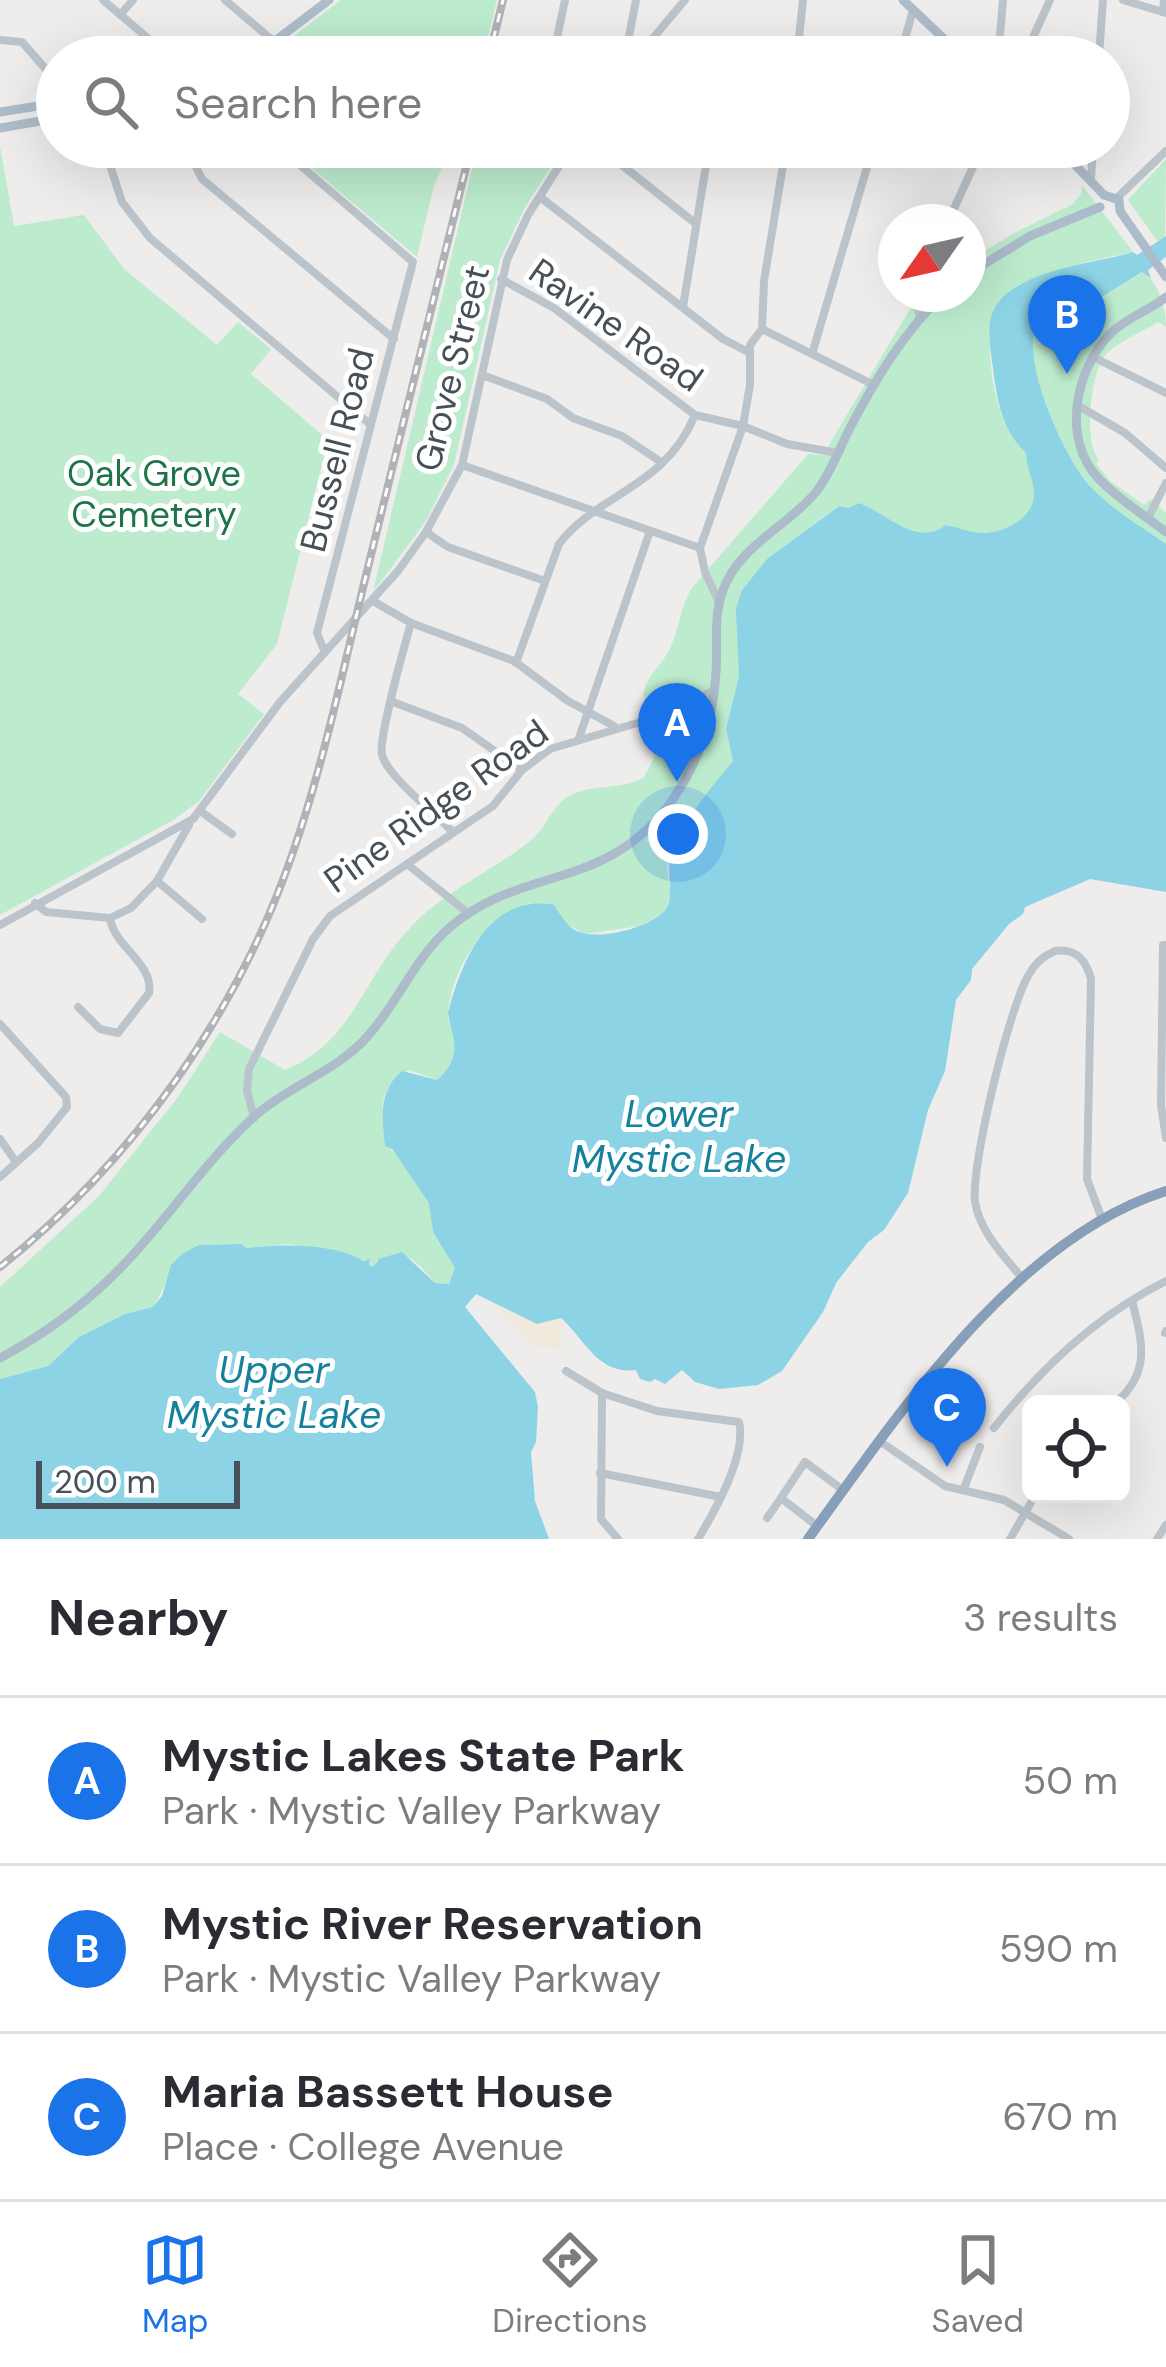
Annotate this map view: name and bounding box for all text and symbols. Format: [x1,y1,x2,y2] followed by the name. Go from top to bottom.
[36,36,1130,168] search box
[78,69,144,135] icon: search
[174,73,422,132] text: Search here
[878,204,986,312] north arrow
[520,248,712,402] street label: Ravine Road
[404,260,500,476] street label: Grove Street
[1028,275,1106,374] pin: B
[289,343,385,557] street label: Bussell Road
[67,450,241,538] park label: Oak Grove Cemetery
[638,683,716,782] pin: A
[315,709,557,903] street label: Pine Ridge Road
[648,804,708,864] your location
[572,1088,786,1184] water label: Lower Mystic Lake
[167,1344,381,1440] water label: Upper Mystic Lake
[908,1368,986,1467] pin: C
[1022,1395,1130,1503] map controls
[1022,1395,1130,1503] button: locate
[36,1455,240,1508] scale bar
[54,1460,156,1503] text: 200 m
[48,1584,229,1651] text: Nearby
[963,1592,1118,1643] text: 3 results
[162,1726,684,1785] text: Mystic Lakes State Park
[73,1755,101,1806] text: A
[1022,1755,1118,1806] text: 50 m
[162,1785,661,1836] text: Park · Mystic Valley Parkway
[162,1894,703,1953] text: Mystic River Reservation
[75,1923,99,1974] text: B
[999,1923,1118,1974] text: 590 m
[162,1953,661,2004] text: Park · Mystic Valley Parkway
[162,2062,614,2121] text: Maria Bassett House
[73,2091,101,2142] text: C
[1002,2091,1118,2142] text: 670 m
[162,2121,564,2172] text: Place · College Avenue
[142,2227,208,2342] tab: Map
[492,2227,648,2342] tab: Directions
[932,2227,1024,2342] tab: Saved

